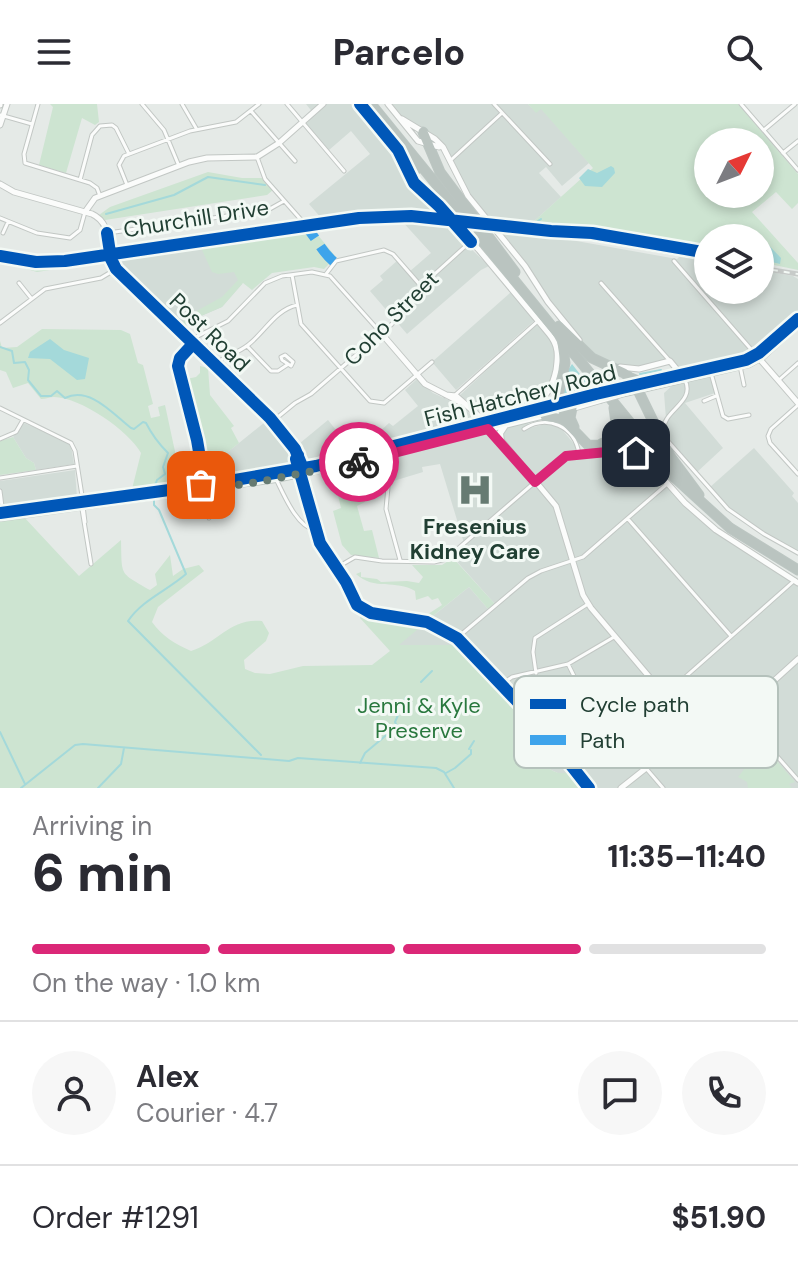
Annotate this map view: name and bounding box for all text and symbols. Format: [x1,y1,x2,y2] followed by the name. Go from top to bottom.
[333,29,465,76] text: Parcelo
[32,30,76,74] icon: menu
[722,30,766,74] icon: search
[694,128,774,208] north arrow
[694,128,774,304] map controls
[121,193,271,244] street label: Churchill Drive
[694,224,774,304] button: layers
[338,265,445,372] street label: Coho Street
[163,287,256,378] street label: Post Road
[421,358,619,433] street label: Fish Hatchery Road
[602,419,670,487] pin
[319,422,399,502] courier
[614,431,658,475] icon: home
[337,440,381,484] icon: bike
[167,451,235,519] pin
[179,463,223,507] icon: bag
[456,471,494,509] hospital icon: Fresenius Kidney Care
[410,512,540,566] place label: Fresenius Kidney Care
[514,676,778,768] legend
[580,690,690,719] text: Cycle path
[357,691,481,745] park label: Jenni & Kyle Preserve
[580,726,625,755] text: Path
[32,809,152,843] text: Arriving in
[608,837,766,876] text: 11:35–11:40
[32,839,173,907] text: 6 min
[32,966,261,1000] text: On the way · 1.0 km
[32,1051,116,1135] button: person
[578,1051,662,1135] button: chat
[682,1051,766,1135] button: phone
[136,1057,199,1096] text: Alex
[136,1096,278,1130] text: Courier · 4.7
[32,1198,199,1237] text: Order #1291
[671,1198,766,1237] text: $51.90

